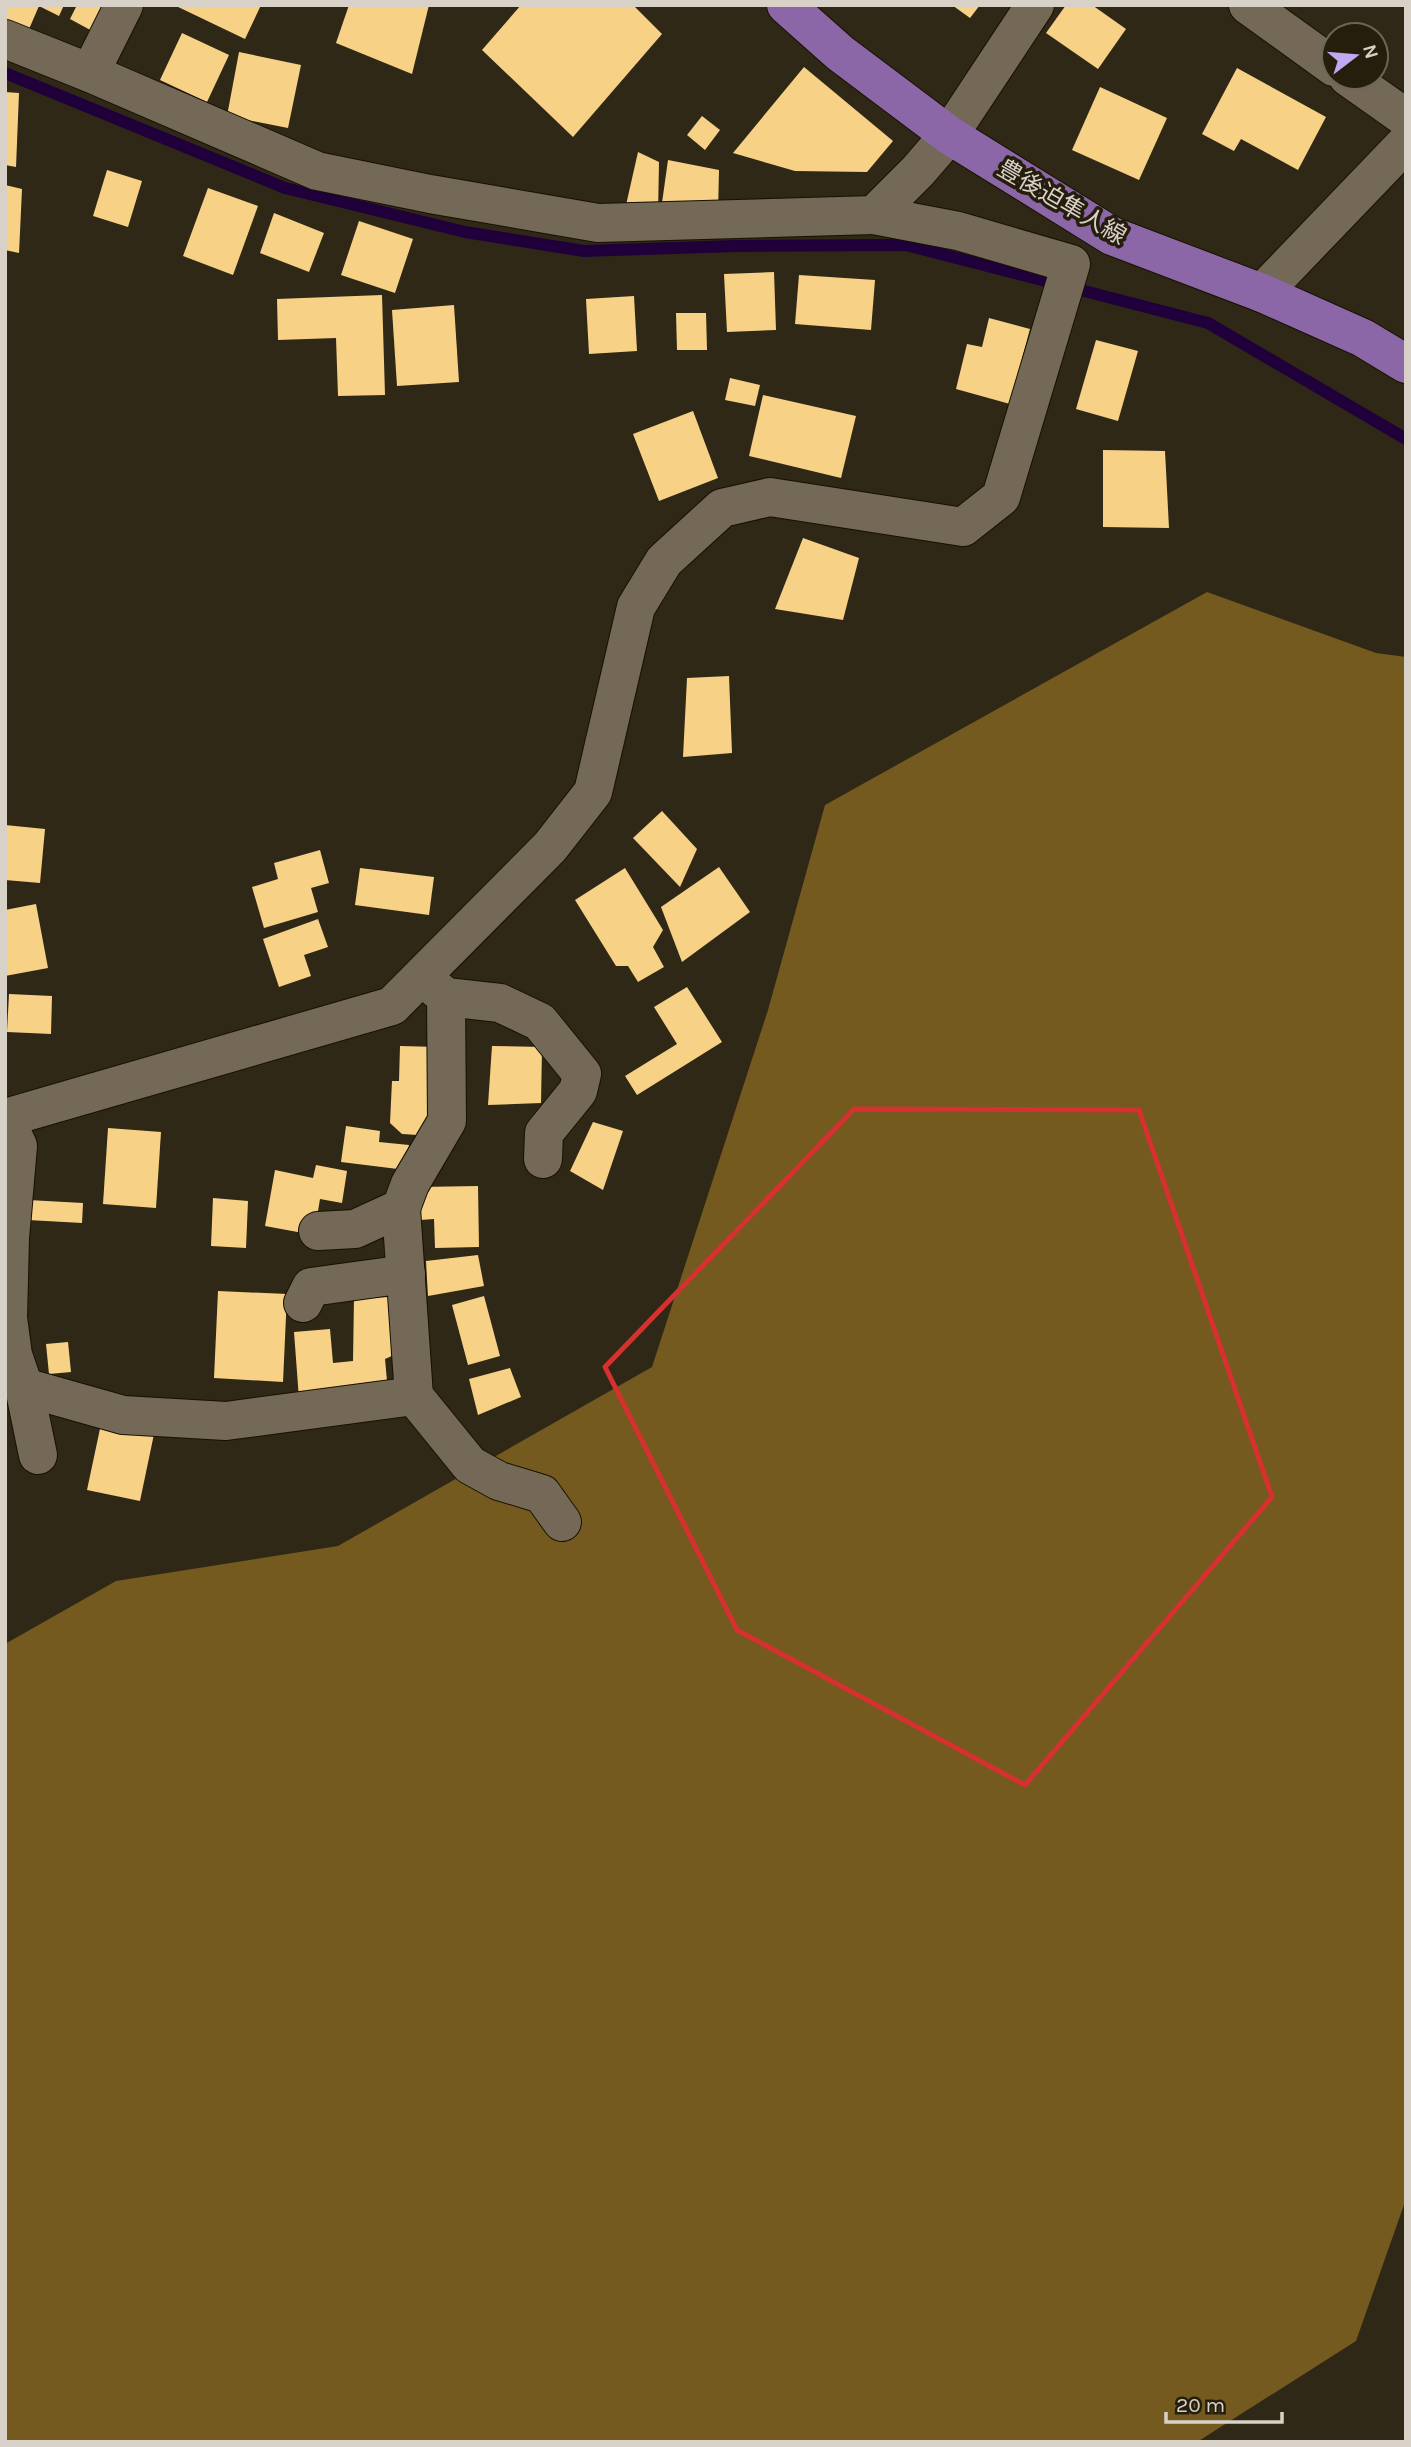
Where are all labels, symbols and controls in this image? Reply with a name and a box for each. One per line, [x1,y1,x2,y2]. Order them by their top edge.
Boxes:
north arrow [1320,21,1390,91]
text: N [1358,42,1383,61]
street label: 豊後迫隼人線 [993,154,1131,250]
scale bar [1166,2380,1282,2424]
text: 20 m [1176,2393,1225,2417]

